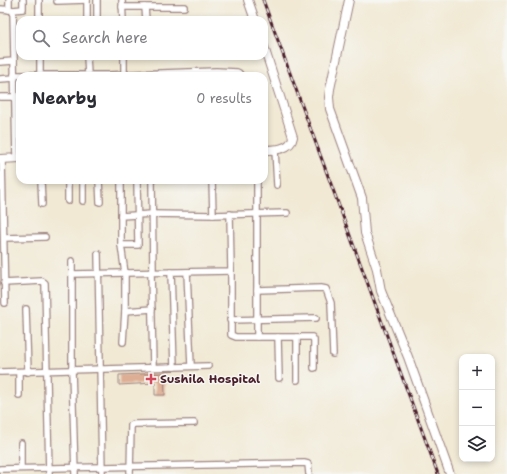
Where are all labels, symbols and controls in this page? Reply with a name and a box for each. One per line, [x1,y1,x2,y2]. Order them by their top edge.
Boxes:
search box [16,16,268,60]
icon: search [30,27,52,49]
text: Search here [62,28,148,48]
text: Nearby [32,87,97,109]
text: 0 results [196,90,252,107]
map controls [459,354,495,462]
button: + [459,354,495,390]
place label: Sushila Hospital [160,371,260,387]
marker: Sushila Hospital [145,373,157,385]
button: − [459,390,495,426]
button: layers [459,426,495,462]

